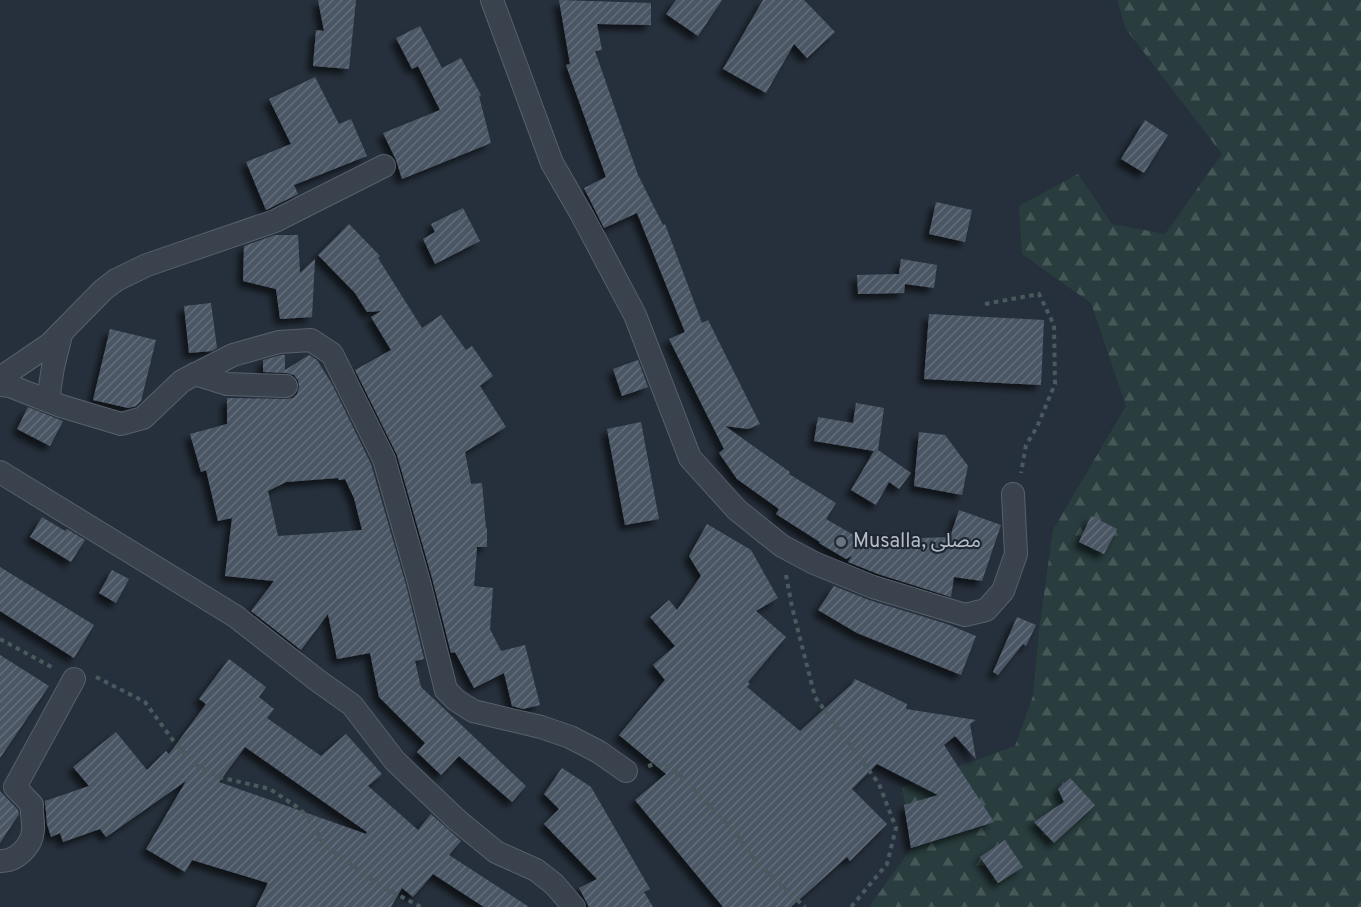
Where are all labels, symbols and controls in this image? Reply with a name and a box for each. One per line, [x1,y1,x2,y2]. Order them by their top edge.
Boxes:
place label: Musalla, مصلى [853,529,981,555]
marker: Musalla, مصلى [834,535,848,549]

